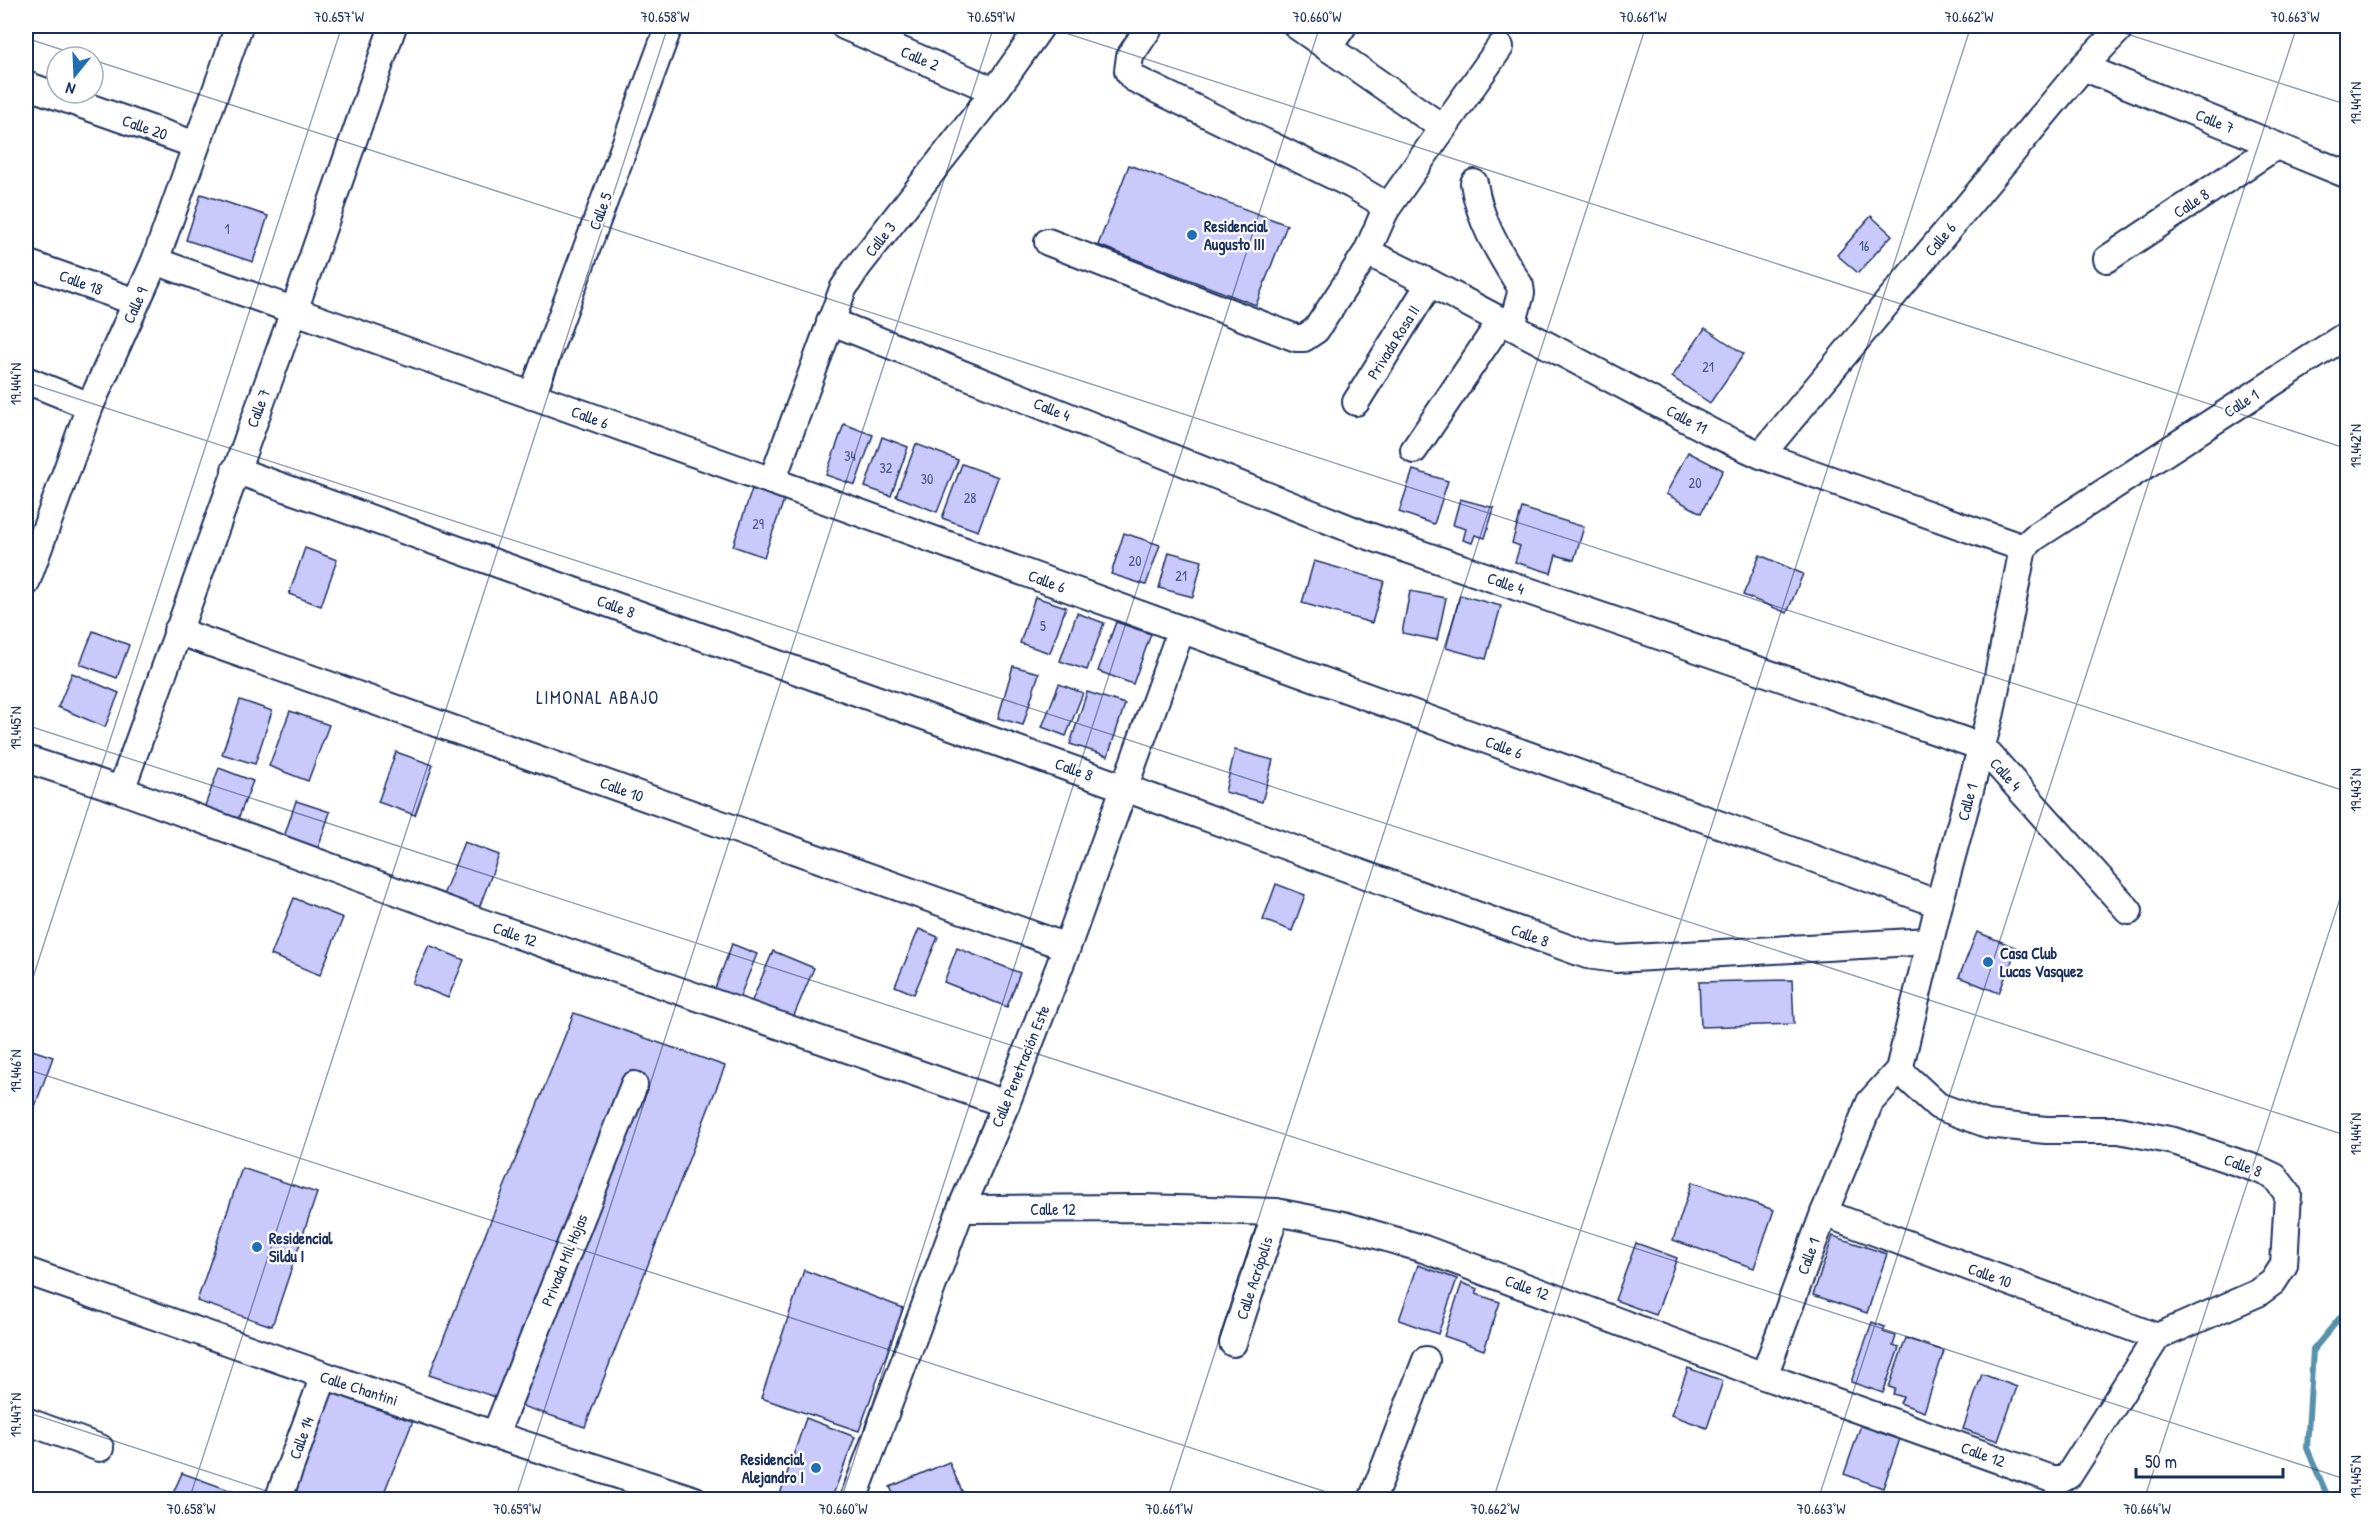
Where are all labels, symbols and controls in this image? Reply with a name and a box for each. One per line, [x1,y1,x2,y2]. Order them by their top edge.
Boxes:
text: 70.657°W [314,6,365,27]
text: 70.658°W [641,6,690,27]
text: 70.659°W [967,6,1016,27]
text: 70.660°W [1293,6,1342,27]
text: 70.661°W [1619,6,1668,27]
text: 70.662°W [1944,6,1994,27]
text: 70.663°W [2271,6,2320,27]
street label: Calle 2 [898,40,943,76]
north arrow [45,45,105,105]
text: N [62,77,78,101]
text: 19.441°N [2345,82,2366,124]
street label: Calle 7 [2192,103,2238,139]
street label: Calle 20 [119,109,171,145]
street label: Calle 8 [2169,183,2213,223]
street label: Calle 5 [583,189,617,233]
place label: Residencial Augusto III [1204,215,1268,256]
street label: Calle 3 [859,217,901,261]
street label: Calle 6 [1919,217,1961,261]
house number: 1 [224,219,230,238]
marker: Residencial Augusto III [1185,228,1199,242]
house number: 16 [1859,236,1870,255]
street label: Calle 18 [56,264,106,300]
street label: Calle 9 [117,283,153,327]
street label: Privada Rosa II [1362,301,1424,383]
house number: 21 [1702,357,1714,376]
text: 19.444°N [5,363,26,405]
street label: Calle 1 [2219,383,2263,423]
street label: Calle 7 [241,385,275,431]
street label: Calle 4 [1030,392,1074,426]
street label: Calle 11 [1663,399,1712,439]
street label: Calle 6 [568,400,612,434]
text: 19.442°N [2345,424,2366,468]
house number: 34 [844,446,856,465]
house number: 32 [880,458,893,477]
house number: 30 [921,469,933,488]
house number: 20 [1689,473,1701,492]
house number: 28 [964,488,976,507]
house number: 29 [752,514,764,533]
house number: 20 [1129,551,1141,570]
street label: Calle 6 [1025,564,1069,598]
house number: 21 [1175,566,1187,585]
street label: Calle 4 [1484,566,1528,600]
street label: Calle 8 [594,589,638,623]
house number: 5 [1040,616,1046,635]
district label: LIMONAL ABAJO [536,685,660,710]
text: 19.445°N [5,706,26,750]
street label: Calle 6 [1482,730,1526,764]
street label: Calle 8 [1052,752,1096,786]
street label: Calle 4 [1985,753,2027,795]
text: 19.443°N [2345,768,2366,812]
street label: Calle 10 [597,771,647,807]
street label: Calle 1 [1951,781,1983,823]
street label: Calle 12 [490,916,540,952]
street label: Calle 8 [1508,918,1552,952]
place label: Casa Club Lucas Vasquez [2000,942,2083,983]
marker: Casa Club Lucas Vasquez [1981,955,1995,969]
street label: Calle Penetración Este [985,1001,1055,1130]
text: 19.446°N [5,1050,26,1092]
text: 19.444°N [2345,1113,2366,1155]
street label: Calle 8 [2221,1148,2265,1182]
street label: Calle 12 [1030,1198,1076,1220]
street label: Privada Mil Hojas [536,1211,592,1309]
place label: Residencial Sildu I [269,1227,333,1267]
street label: Calle Acrópolis [1230,1234,1278,1322]
street label: Calle 1 [1791,1234,1825,1278]
marker: Residencial Sildu I [250,1240,264,1254]
street label: Calle 10 [1965,1257,2015,1293]
street label: Calle 12 [1502,1269,1553,1305]
street label: Calle Chantini [317,1365,401,1411]
text: 19.447°N [5,1393,26,1437]
street label: Calle 14 [283,1414,319,1462]
street label: Calle 12 [1958,1436,2009,1472]
scale bar [2136,1441,2283,1479]
place label: Residencial Alejandro I [740,1448,805,1488]
text: 50 m [2145,1449,2177,1474]
text: 19.445°N [2345,1455,2366,1499]
marker: Residencial Alejandro I [809,1461,823,1475]
text: 70.658°W [167,1498,216,1519]
text: 70.659°W [493,1498,542,1519]
text: 70.660°W [819,1498,868,1519]
text: 70.661°W [1145,1498,1194,1519]
text: 70.662°W [1470,1498,1520,1519]
text: 70.663°W [1797,1498,1846,1519]
text: 70.664°W [2123,1498,2172,1519]

